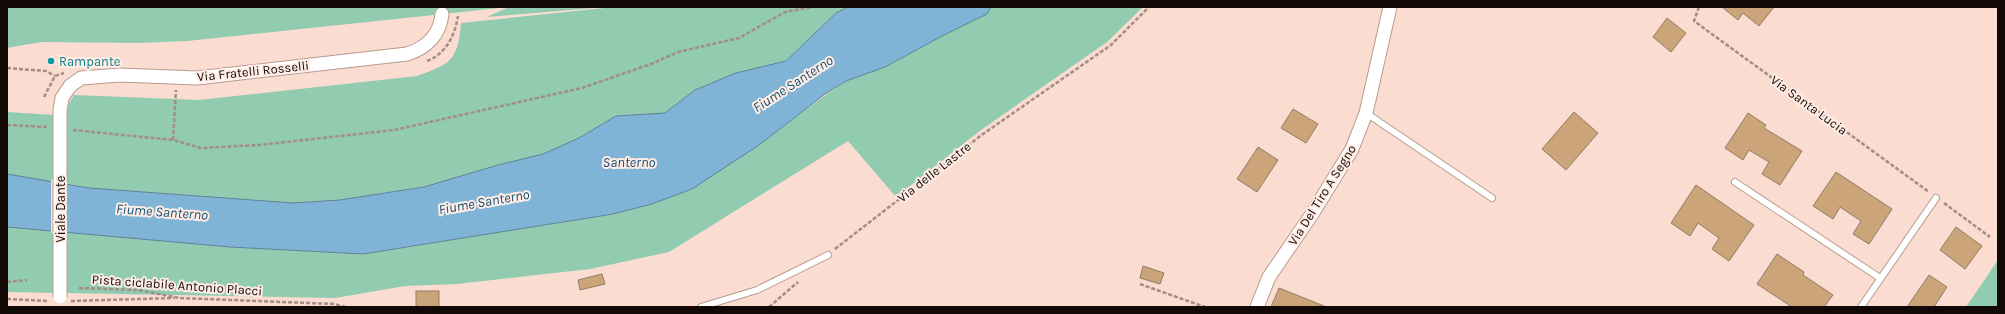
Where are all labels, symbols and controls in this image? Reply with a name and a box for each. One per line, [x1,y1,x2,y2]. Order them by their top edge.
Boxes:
water label: Fiume Santerno [750,52,836,116]
place label: Rampante [59,54,121,69]
marker: Rampante [46,56,56,66]
street label: Via Fratelli Rosselli [196,58,310,84]
street label: Via Santa Lucia [1768,72,1850,138]
street label: Via delle Lastre [894,138,974,205]
street label: Via Del Tiro A Segno [1285,142,1359,248]
water label: Santerno [603,154,656,171]
street label: Viale Dante [53,175,68,242]
water label: Fiume Santerno [437,186,531,218]
water label: Fiume Santerno [116,200,209,224]
street label: Pista ciclabile Antonio Placci [91,272,263,298]

